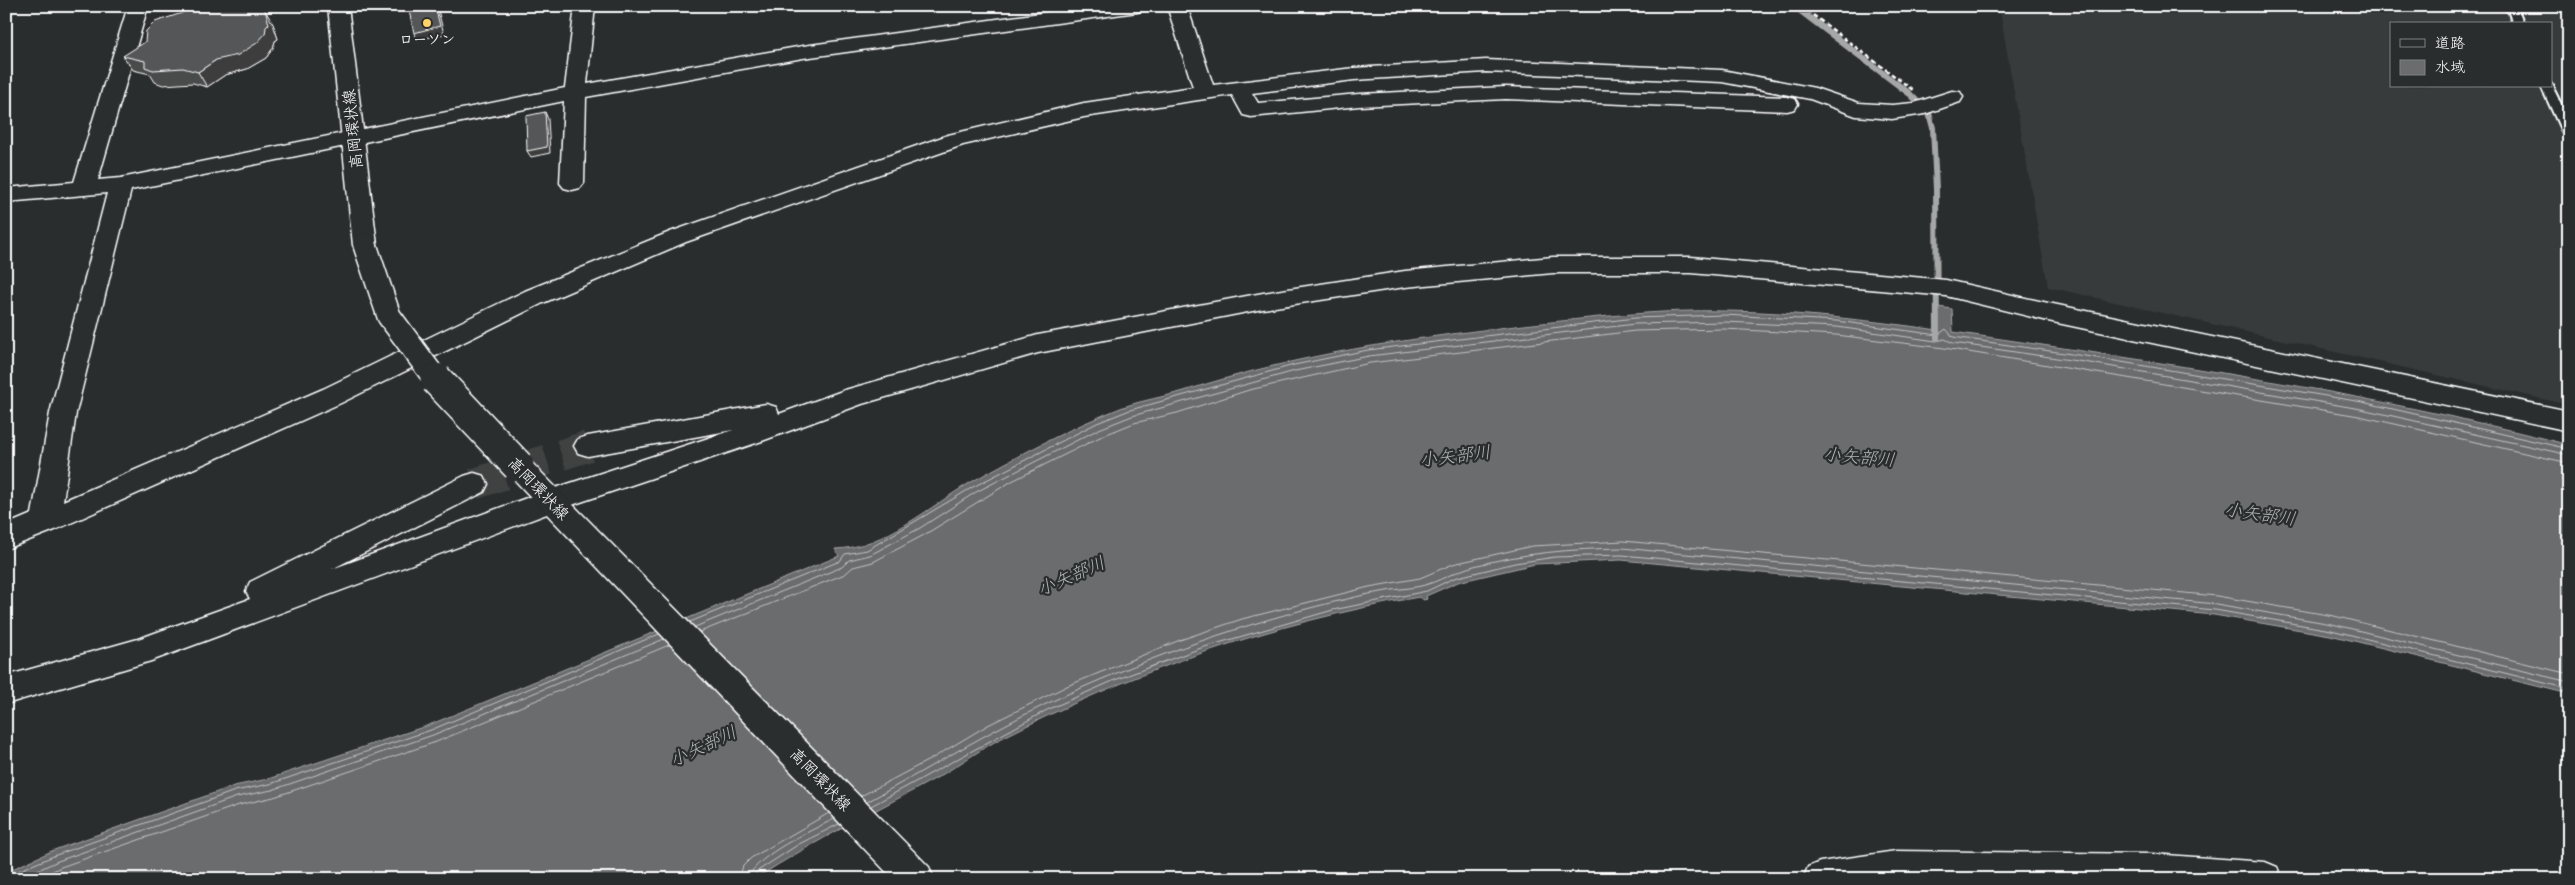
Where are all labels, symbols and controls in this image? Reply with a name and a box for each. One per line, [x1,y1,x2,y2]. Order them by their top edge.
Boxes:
marker: ローソン [421,17,433,29]
legend [2390,22,2552,88]
place label: ローソン [399,29,455,51]
text: 道路 [2435,32,2465,56]
text: 水域 [2435,56,2465,80]
street label: 高岡環状線 [337,88,370,170]
water label: 小矢部川 [1418,439,1493,476]
water label: 小矢部川 [1822,441,1896,476]
street label: 高岡環状線 [501,452,575,527]
water label: 小矢部川 [2222,496,2297,535]
water label: 小矢部川 [1033,549,1110,605]
water label: 小矢部川 [665,719,742,776]
street label: 高岡環状線 [783,743,857,818]

